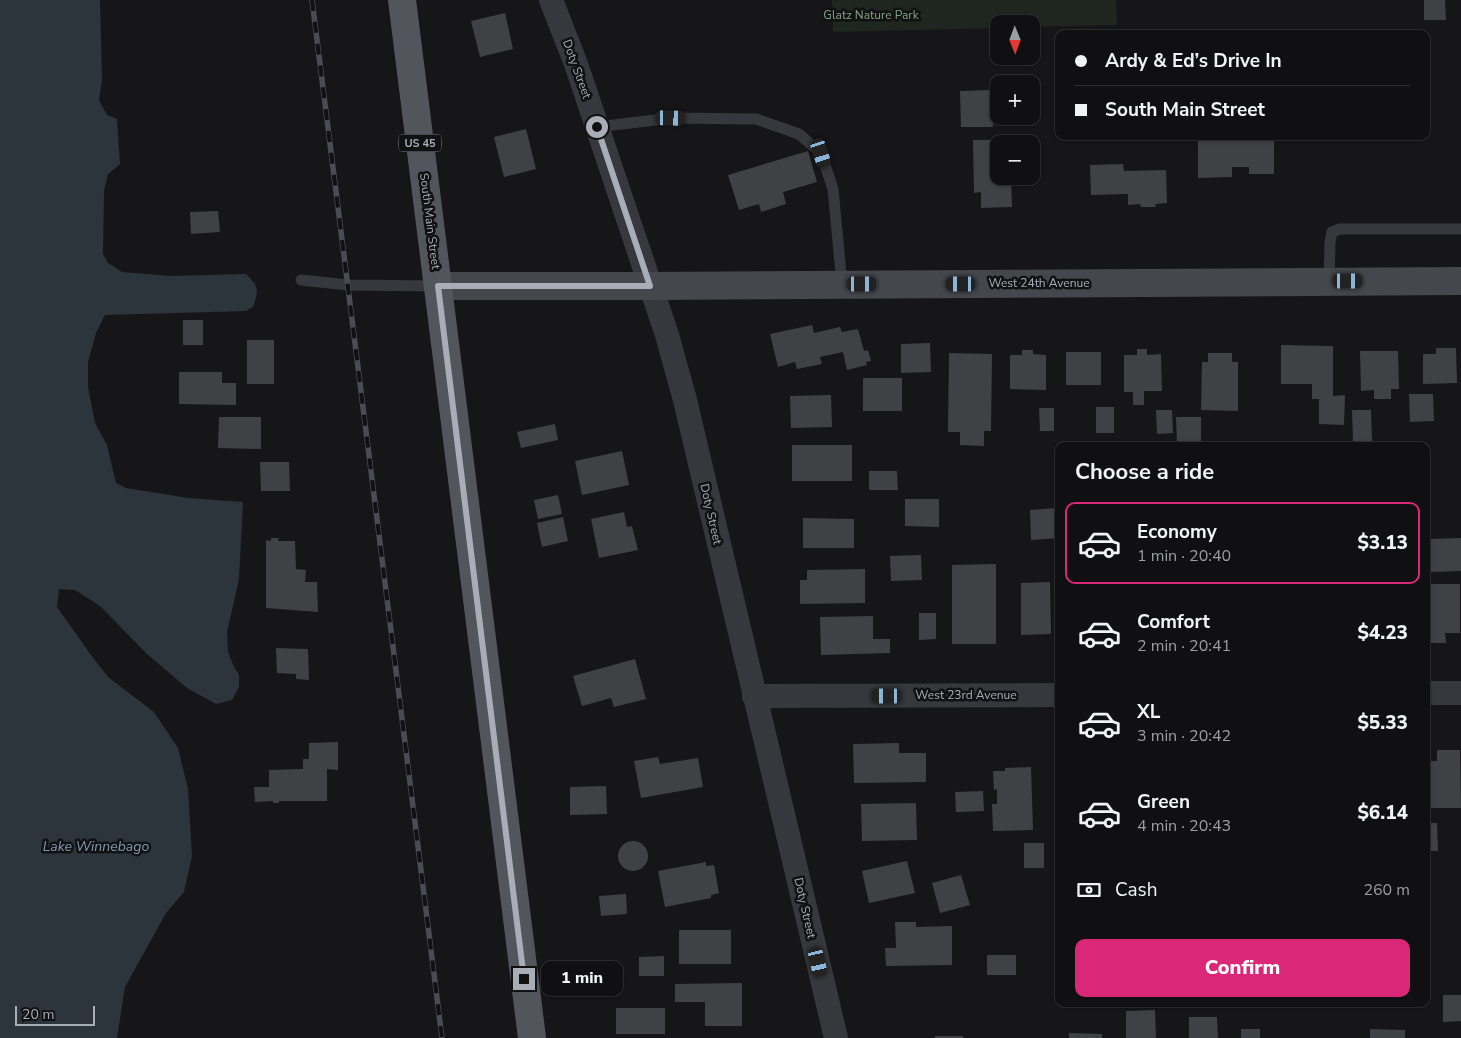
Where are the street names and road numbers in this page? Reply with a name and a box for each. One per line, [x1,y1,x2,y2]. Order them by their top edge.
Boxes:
street label: Doty Street [559,37,595,102]
road number: US 45 [399,134,441,152]
street label: South Main Street [416,172,444,271]
street label: West 24th Avenue [988,275,1090,291]
street label: Doty Street [696,482,726,547]
street label: West 23rd Avenue [915,687,1017,703]
street label: Doty Street [790,876,820,941]

